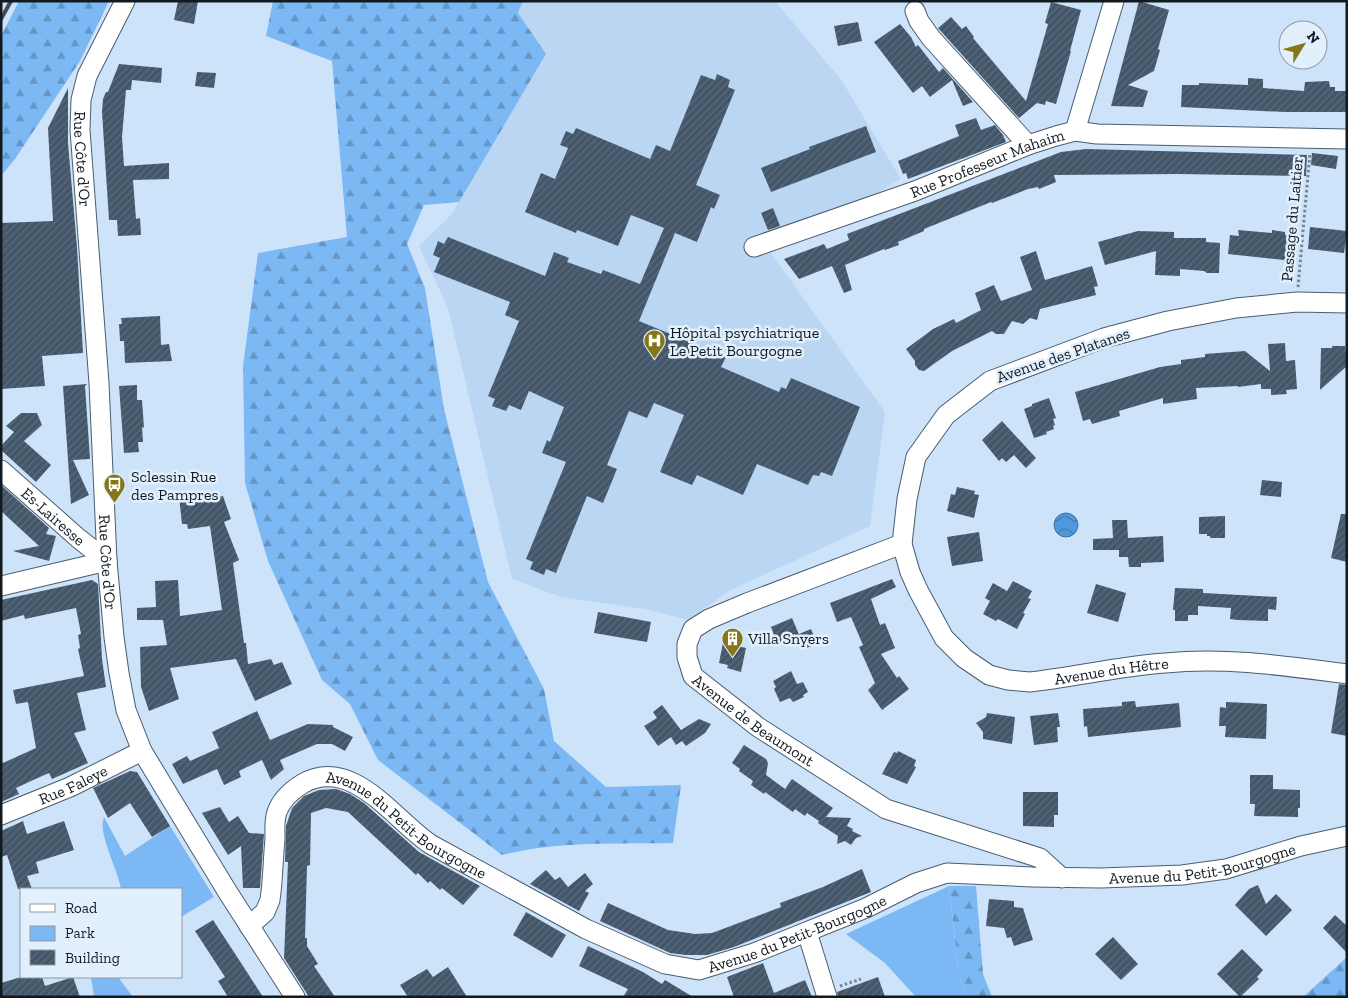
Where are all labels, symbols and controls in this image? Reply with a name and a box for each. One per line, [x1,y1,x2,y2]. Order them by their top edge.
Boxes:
north arrow [1278,20,1328,70]
text: N [1303,28,1323,47]
street label: Rue Côte d'Or [71,111,95,208]
street label: Rue Professeur Mahaim [907,125,1066,201]
street label: Passage du Laitier [1277,155,1307,282]
place label: Hôpital psychiatrique Le Petit Bourgogne [670,323,819,360]
street label: Avenue des Platanes [994,323,1132,387]
hospital icon: Hôpital psychiatrique Le Petit Bourgogne [642,329,666,360]
place label: Sclessin Rue des Pampres [131,467,219,504]
bus stop icon: Sclessin Rue des Pampres [103,473,127,504]
street label: Es-Lairesse [18,483,89,549]
street label: Rue Côte d'Or [95,514,121,611]
building icon: Villa Snyers [720,626,744,657]
place label: Villa Snyers [747,629,829,648]
street label: Avenue du Hêtre [1053,653,1169,688]
street label: Avenue de Beaumont [689,670,818,770]
street label: Rue Faleye [36,760,110,808]
street label: Avenue du Petit-Bourgogne [325,767,490,883]
street label: Avenue du Petit-Bourgogne [1109,839,1298,887]
legend [20,888,182,978]
street label: Avenue du Petit-Bourgogne [705,890,889,976]
text: Road [65,899,98,917]
text: Park [65,924,95,942]
text: Building [65,949,120,967]

